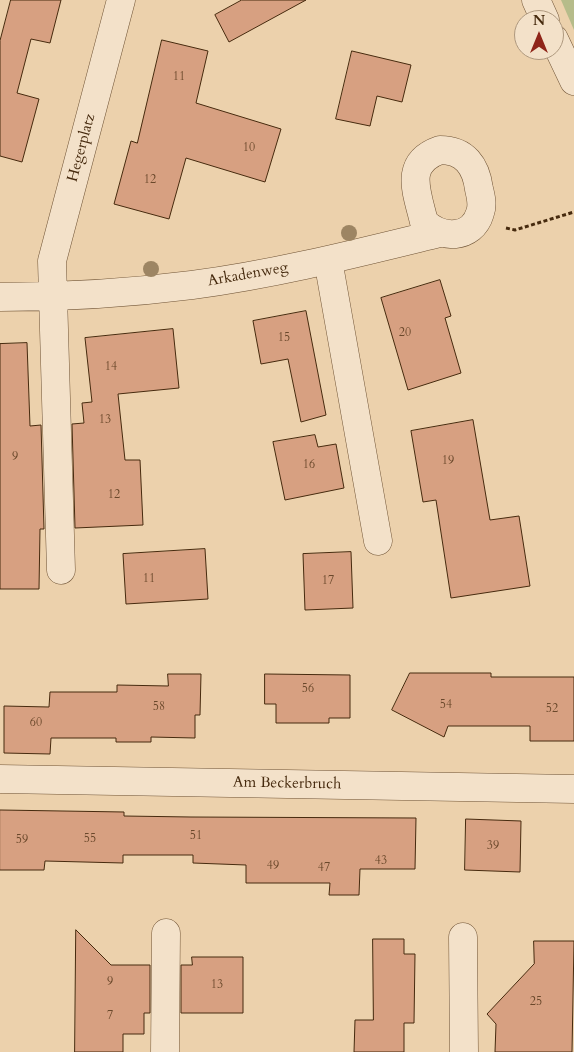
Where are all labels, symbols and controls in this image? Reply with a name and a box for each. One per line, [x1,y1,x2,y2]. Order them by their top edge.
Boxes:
north arrow [514,10,564,60]
text: N [533,11,545,30]
house number: 11 [173,70,185,84]
street label: Hegerplatz [64,112,100,184]
house number: 10 [243,141,255,155]
house number: 12 [144,173,156,187]
street label: Arkadenweg [206,259,290,291]
house number: 20 [399,326,411,340]
house number: 15 [278,331,290,345]
house number: 14 [105,360,117,374]
house number: 13 [99,413,111,427]
house number: 9 [12,450,18,464]
house number: 19 [442,454,454,468]
house number: 16 [303,458,315,472]
house number: 12 [108,488,120,502]
house number: 11 [143,572,155,586]
house number: 17 [322,574,334,588]
house number: 56 [302,682,314,696]
house number: 54 [440,698,452,712]
house number: 58 [153,700,165,714]
house number: 52 [546,702,558,716]
house number: 60 [30,716,42,730]
street label: Am Beckerbruch [233,774,341,794]
house number: 51 [190,829,202,843]
house number: 55 [84,832,96,846]
house number: 59 [16,833,28,847]
house number: 39 [487,839,499,853]
house number: 43 [375,854,387,868]
house number: 49 [267,859,279,873]
house number: 47 [318,861,330,875]
house number: 9 [107,975,113,989]
house number: 13 [211,978,223,992]
house number: 25 [530,995,542,1009]
house number: 7 [107,1009,113,1023]

